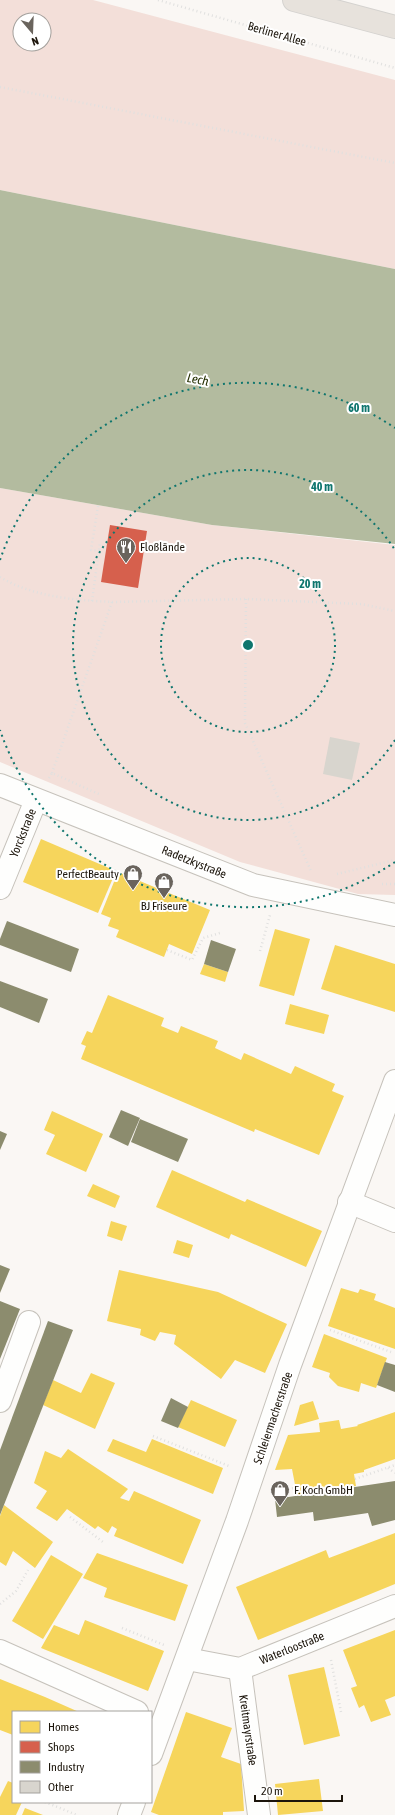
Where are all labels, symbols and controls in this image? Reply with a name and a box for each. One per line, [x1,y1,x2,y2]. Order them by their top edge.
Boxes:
north arrow [12,12,52,52]
street label: Berliner Allee [246,19,308,49]
text: N [30,35,40,48]
water label: Lech [186,370,211,389]
text: 60 m [348,401,370,415]
text: 40 m [310,480,333,494]
restaurant icon: Floßlände [115,536,137,564]
place label: Floßlände [140,540,185,554]
text: 20 m [299,577,321,591]
centre of rings [241,638,255,652]
street label: Yorckstraße [7,807,39,859]
street label: Radetzkystraße [160,843,228,881]
shop icon: PerfectBeauty [122,863,144,891]
place label: PerfectBeauty [57,867,119,881]
shop icon: BJ Friseure [153,871,175,899]
place label: BJ Friseure [141,899,187,913]
street label: Schleiermacherstraße [251,1370,295,1466]
shop icon: F. Koch GmbH [269,1479,291,1507]
place label: F. Koch GmbH [294,1483,353,1497]
street label: Waterloostraße [258,1629,326,1667]
street label: Kreitmayrstraße [236,1694,260,1766]
legend [12,1711,152,1803]
text: Homes [48,1720,79,1734]
text: Shops [48,1740,74,1754]
text: Industry [48,1760,85,1774]
scale bar [255,1777,342,1803]
text: Other [48,1780,74,1794]
text: 20 m [261,1784,283,1798]

